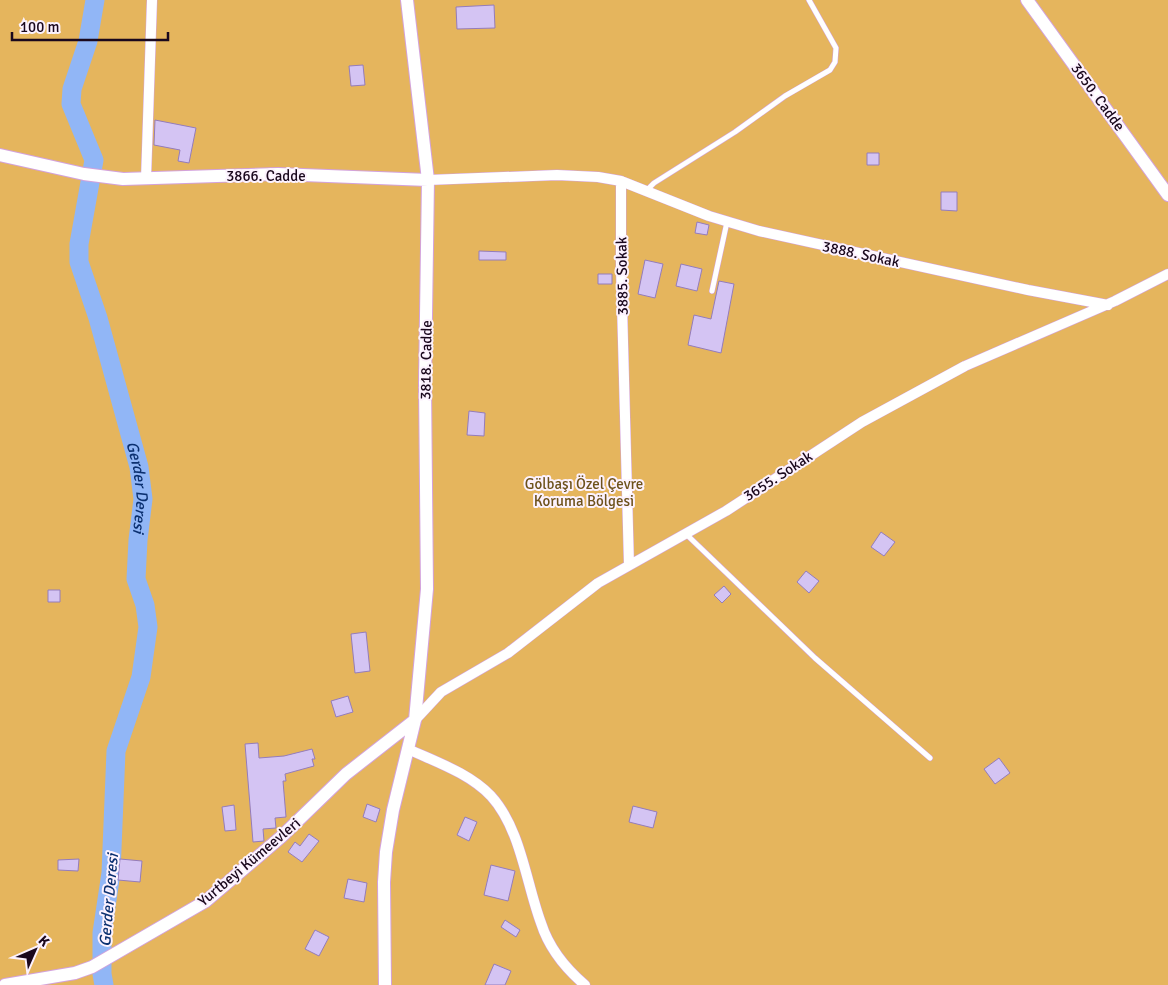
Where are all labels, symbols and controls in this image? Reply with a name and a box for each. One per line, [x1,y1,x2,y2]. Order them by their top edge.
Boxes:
scale bar [12,10,169,42]
text: 100 m [20,18,60,36]
street label: 3650. Cadde [1067,60,1129,134]
street label: 3866. Cadde [226,167,306,185]
street label: 3885. Sokak [612,236,632,315]
street label: 3888. Sokak [821,237,902,271]
street label: 3818. Cadde [416,320,436,400]
water label: Gerder Deresi [121,439,152,536]
street label: 3655. Sokak [740,447,816,505]
park label: Gölbaşı Özel Çevre Koruma Bölgesi [525,475,643,510]
street label: Yurtbeyi Kümeevleri [194,814,304,910]
water label: Gerder Deresi [95,851,123,947]
north arrow [10,925,60,975]
text: K [35,932,53,950]

